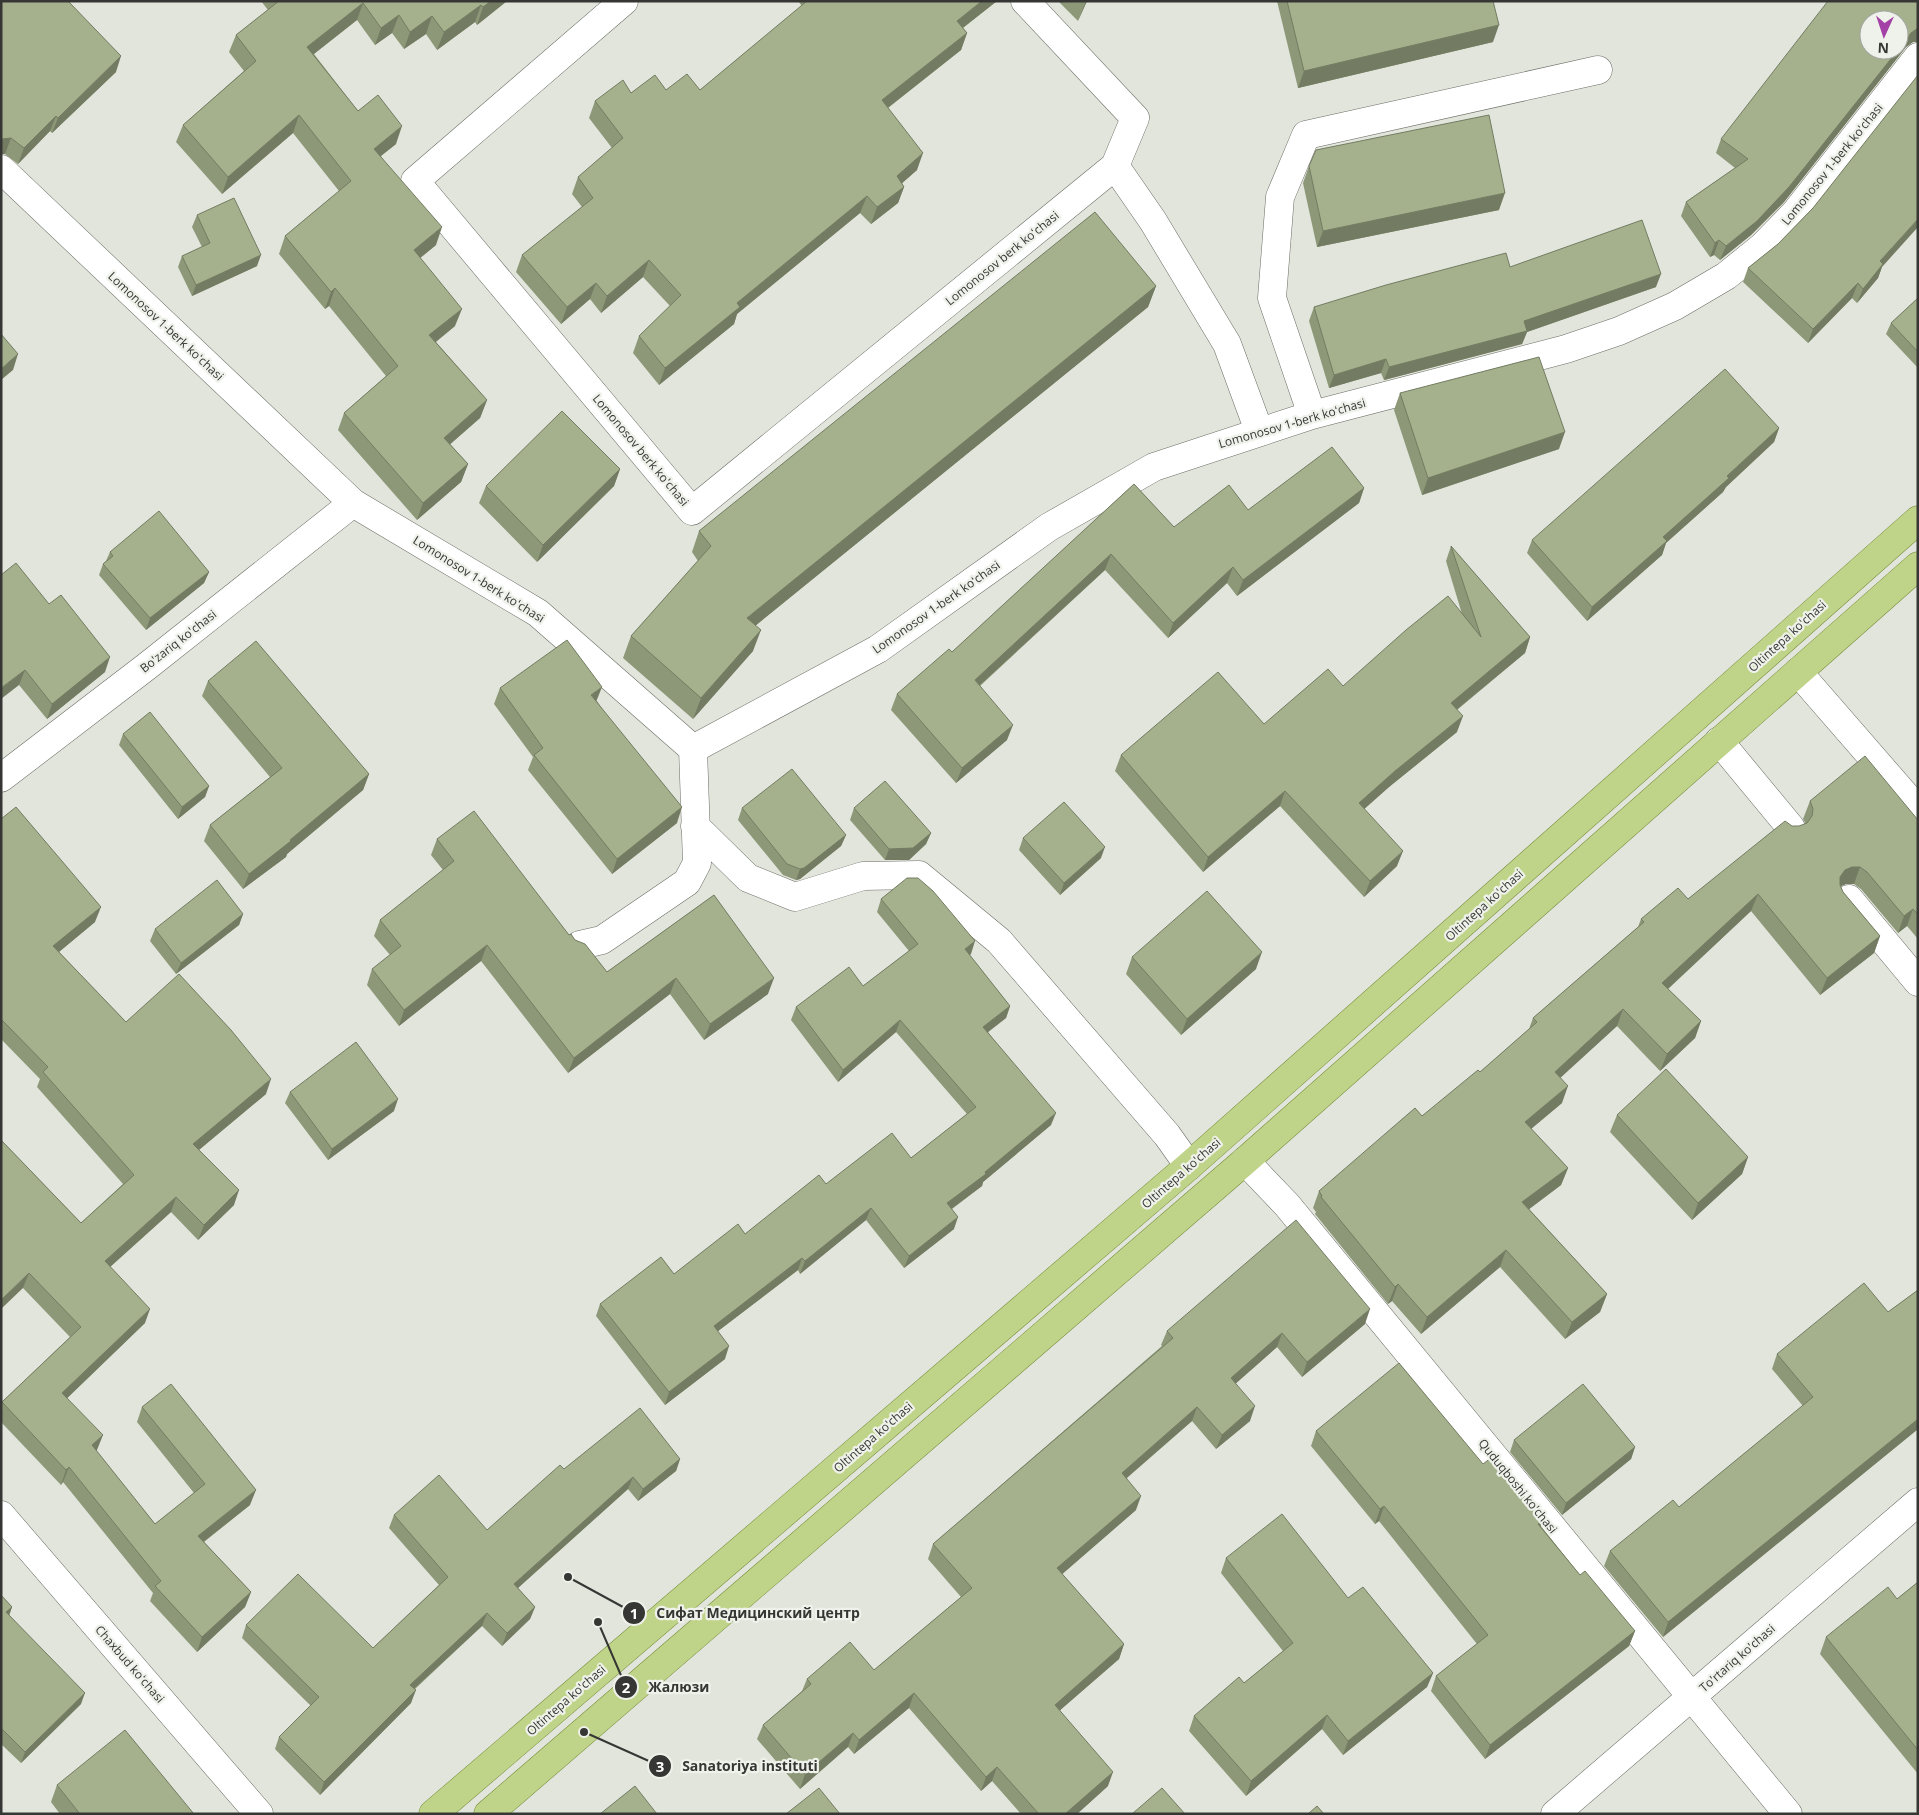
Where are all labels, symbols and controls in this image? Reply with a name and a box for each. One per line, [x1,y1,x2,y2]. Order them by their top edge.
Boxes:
north arrow [1859,10,1909,60]
text: N [1877,39,1889,58]
street label: Lomonosov 1-berk koʻchasi [1777,99,1887,229]
street label: Lomonosov berk koʻchasi [942,207,1062,309]
street label: Lomonosov 1-berk koʻchasi [105,268,227,384]
street label: Lomonosov berk koʻchasi [589,390,693,510]
street label: Lomonosov 1-berk koʻchasi [1216,394,1368,452]
street label: Lomonosov 1-berk koʻchasi [410,531,548,627]
street label: Lomonosov 1-berk koʻchasi [869,556,1003,658]
street label: Oltintepa ko'chasi [1744,596,1830,676]
street label: Bo'zariq ko'chasi [136,606,220,676]
street label: Oltintepa ko'chasi [1441,865,1527,945]
street label: Oltintepa ko'chasi [1138,1134,1224,1212]
street label: Oltintepa ko'chasi [830,1398,916,1476]
street label: Quduqboshi ko'chasi [1475,1435,1561,1537]
callout: Сифат Медицинский центр [621,1599,870,1628]
text: 1 [630,1603,638,1623]
text: Сифат Медицинский центр [656,1603,860,1622]
street label: To'rtariq ko'chasi [1695,1620,1779,1696]
street label: Chaxbud koʻchasi [92,1622,168,1706]
street label: Oltintepa ko'chasi [523,1661,609,1739]
callout: Жалюзи [613,1673,719,1702]
text: 2 [622,1677,631,1697]
text: Жалюзи [649,1677,709,1696]
callout: Sanatoriya instituti [647,1752,828,1781]
text: 3 [656,1756,664,1776]
text: Sanatoriya instituti [682,1756,818,1775]

